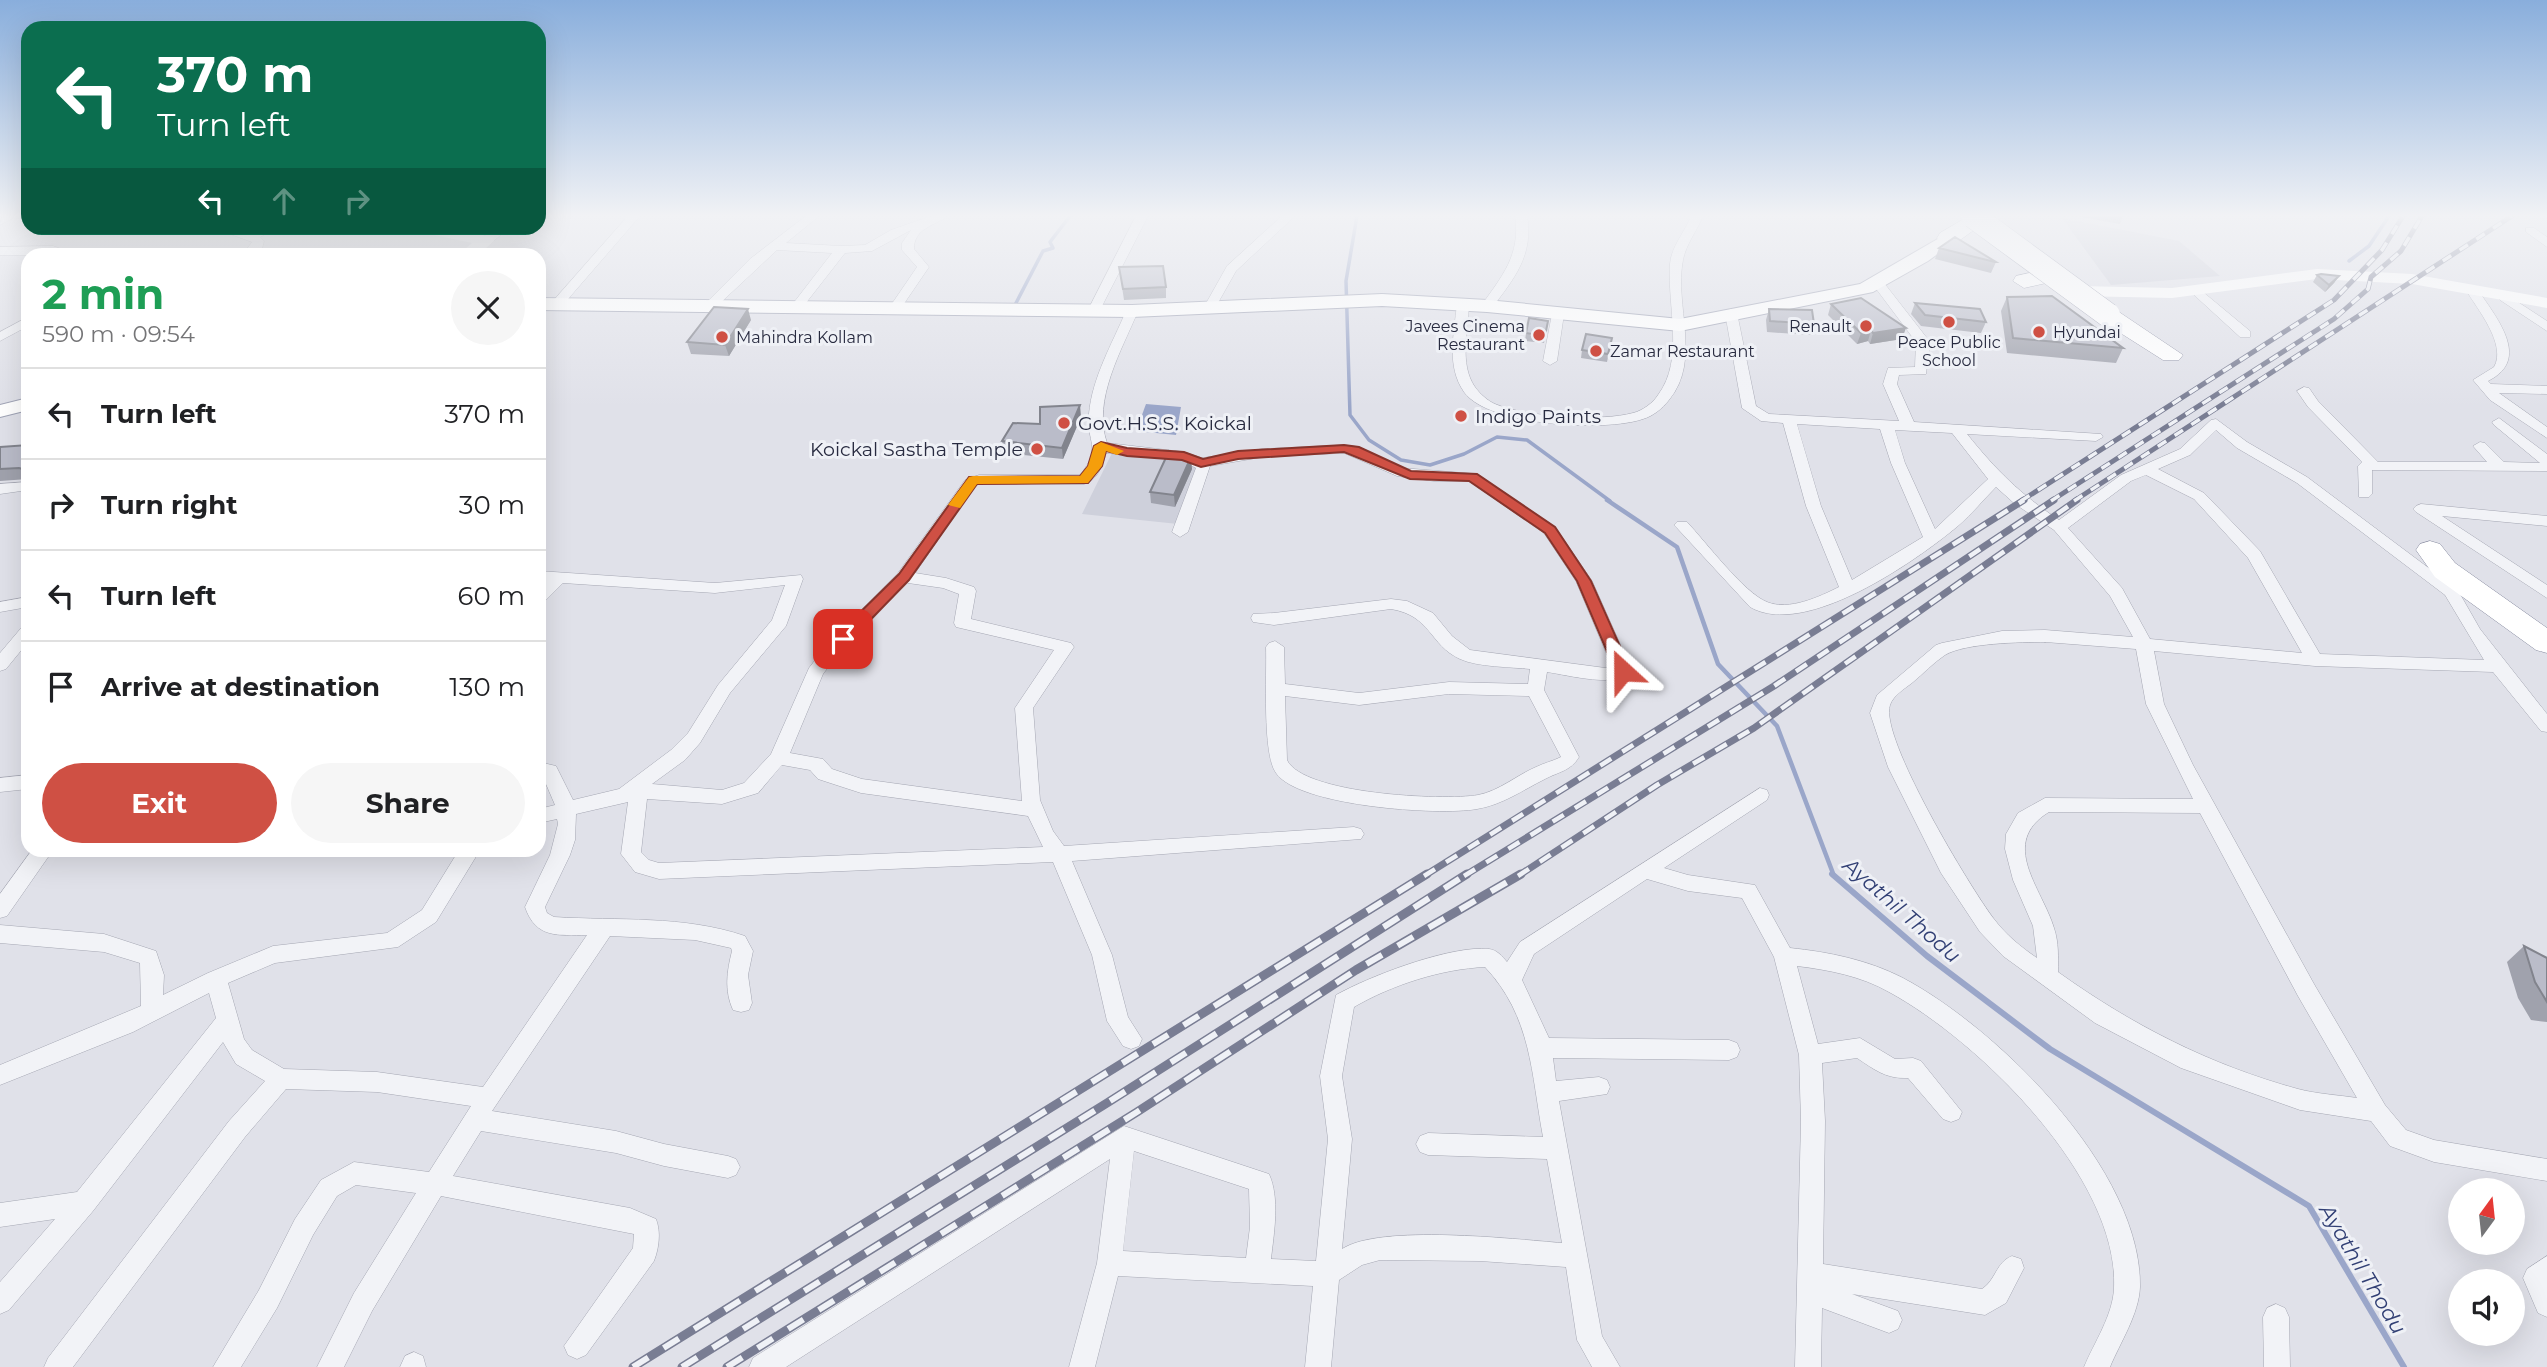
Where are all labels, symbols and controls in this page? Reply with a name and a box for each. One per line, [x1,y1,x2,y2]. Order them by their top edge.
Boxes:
text: 370 m [157,45,314,104]
icon: left [42,49,133,140]
text: Turn left [157,105,291,144]
icon: left [192,182,230,220]
icon: ahead [265,182,303,220]
icon: right [338,182,376,220]
text: 2 min [42,268,164,320]
button: close [451,271,525,345]
marker: Peace Public School [1941,314,1957,330]
place label: Javees Cinema Restaurant [1404,317,1525,354]
place label: Renault [1789,317,1852,336]
marker: Renault [1858,318,1874,334]
text: 590 m · 09:54 [42,320,195,348]
place label: Hyundai [2053,323,2121,342]
marker: Hyundai [2031,324,2047,340]
marker: Javees Cinema Restaurant [1531,327,1547,343]
place label: Mahindra Kollam [736,328,873,347]
marker: Mahindra Kollam [714,329,730,345]
place label: Peace Public School [1897,333,2001,370]
place label: Zamar Restaurant [1610,342,1755,361]
marker: Zamar Restaurant [1588,343,1604,359]
icon: left [42,395,80,433]
text: Turn left [101,398,217,430]
text: 370 m [444,398,525,430]
place label: Indigo Paints [1475,405,1601,428]
marker: Indigo Paints [1453,408,1469,424]
place label: Govt.H.S.S. Koickal [1078,412,1252,435]
marker: Govt.H.S.S. Koickal [1056,415,1072,431]
place label: Koickal Sastha Temple [810,438,1023,461]
marker: Koickal Sastha Temple [1029,441,1045,457]
icon: right [42,486,80,524]
text: Turn right [101,489,237,521]
text: 30 m [459,489,525,521]
icon: left [42,577,80,615]
text: Turn left [101,580,217,612]
text: 60 m [458,580,525,612]
pin [813,609,873,669]
icon: arrive [824,620,862,658]
position arrow [1586,634,1660,708]
icon: arrive [42,668,80,706]
text: Arrive at destination [101,671,380,703]
text: 130 m [449,671,525,703]
button: Exit [42,763,277,843]
button: Share [291,763,525,843]
water label: Ayathil Thodu [1837,851,1966,968]
north arrow [2448,1178,2525,1255]
map controls [2448,1178,2525,1346]
water label: Ayathil Thodu [2313,1198,2412,1339]
button: sound [2448,1269,2525,1346]

